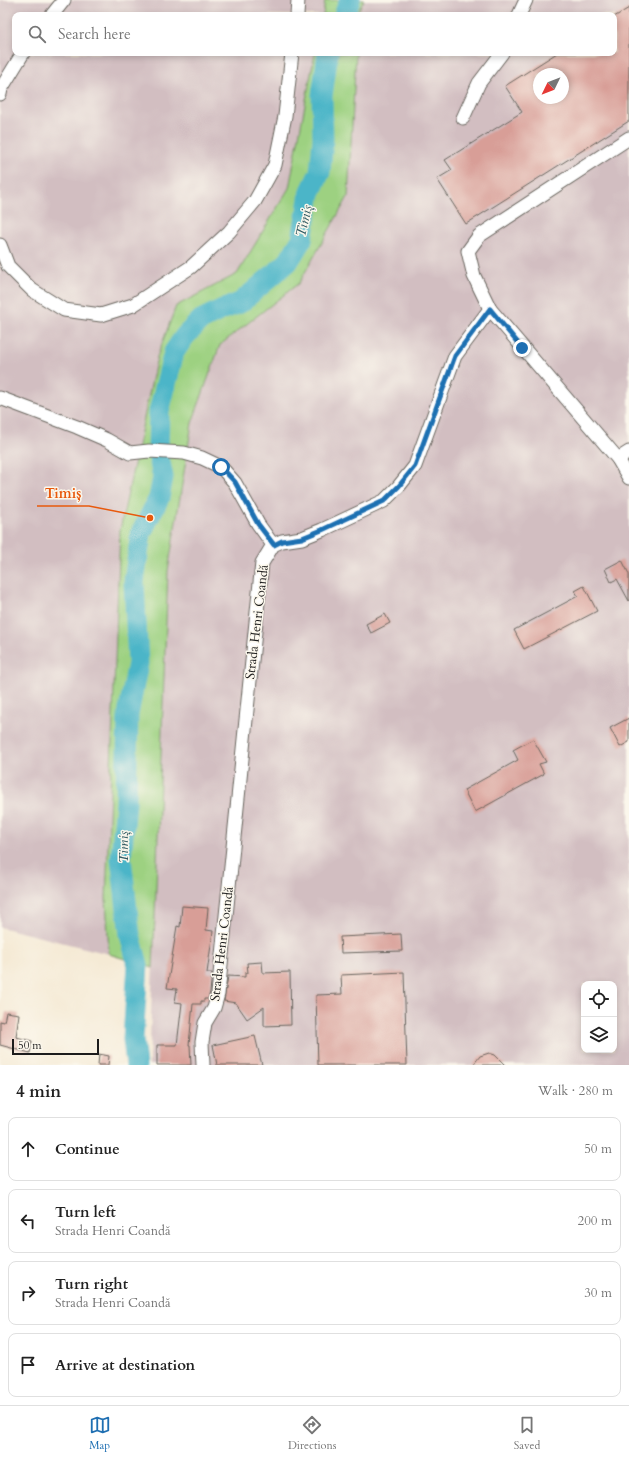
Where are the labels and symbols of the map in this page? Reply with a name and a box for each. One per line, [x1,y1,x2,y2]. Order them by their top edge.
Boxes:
north arrow [533,68,569,104]
water label: Timiș [291,203,317,239]
route end [513,339,531,357]
route start [212,458,230,476]
callout: Timiș [37,480,89,506]
text: Timiș [45,484,81,503]
street label: Strada Henri Coandă [241,563,273,680]
water label: Timiș [114,831,133,863]
street label: Strada Henri Coandă [206,885,238,1002]
scale bar [12,1037,99,1056]

